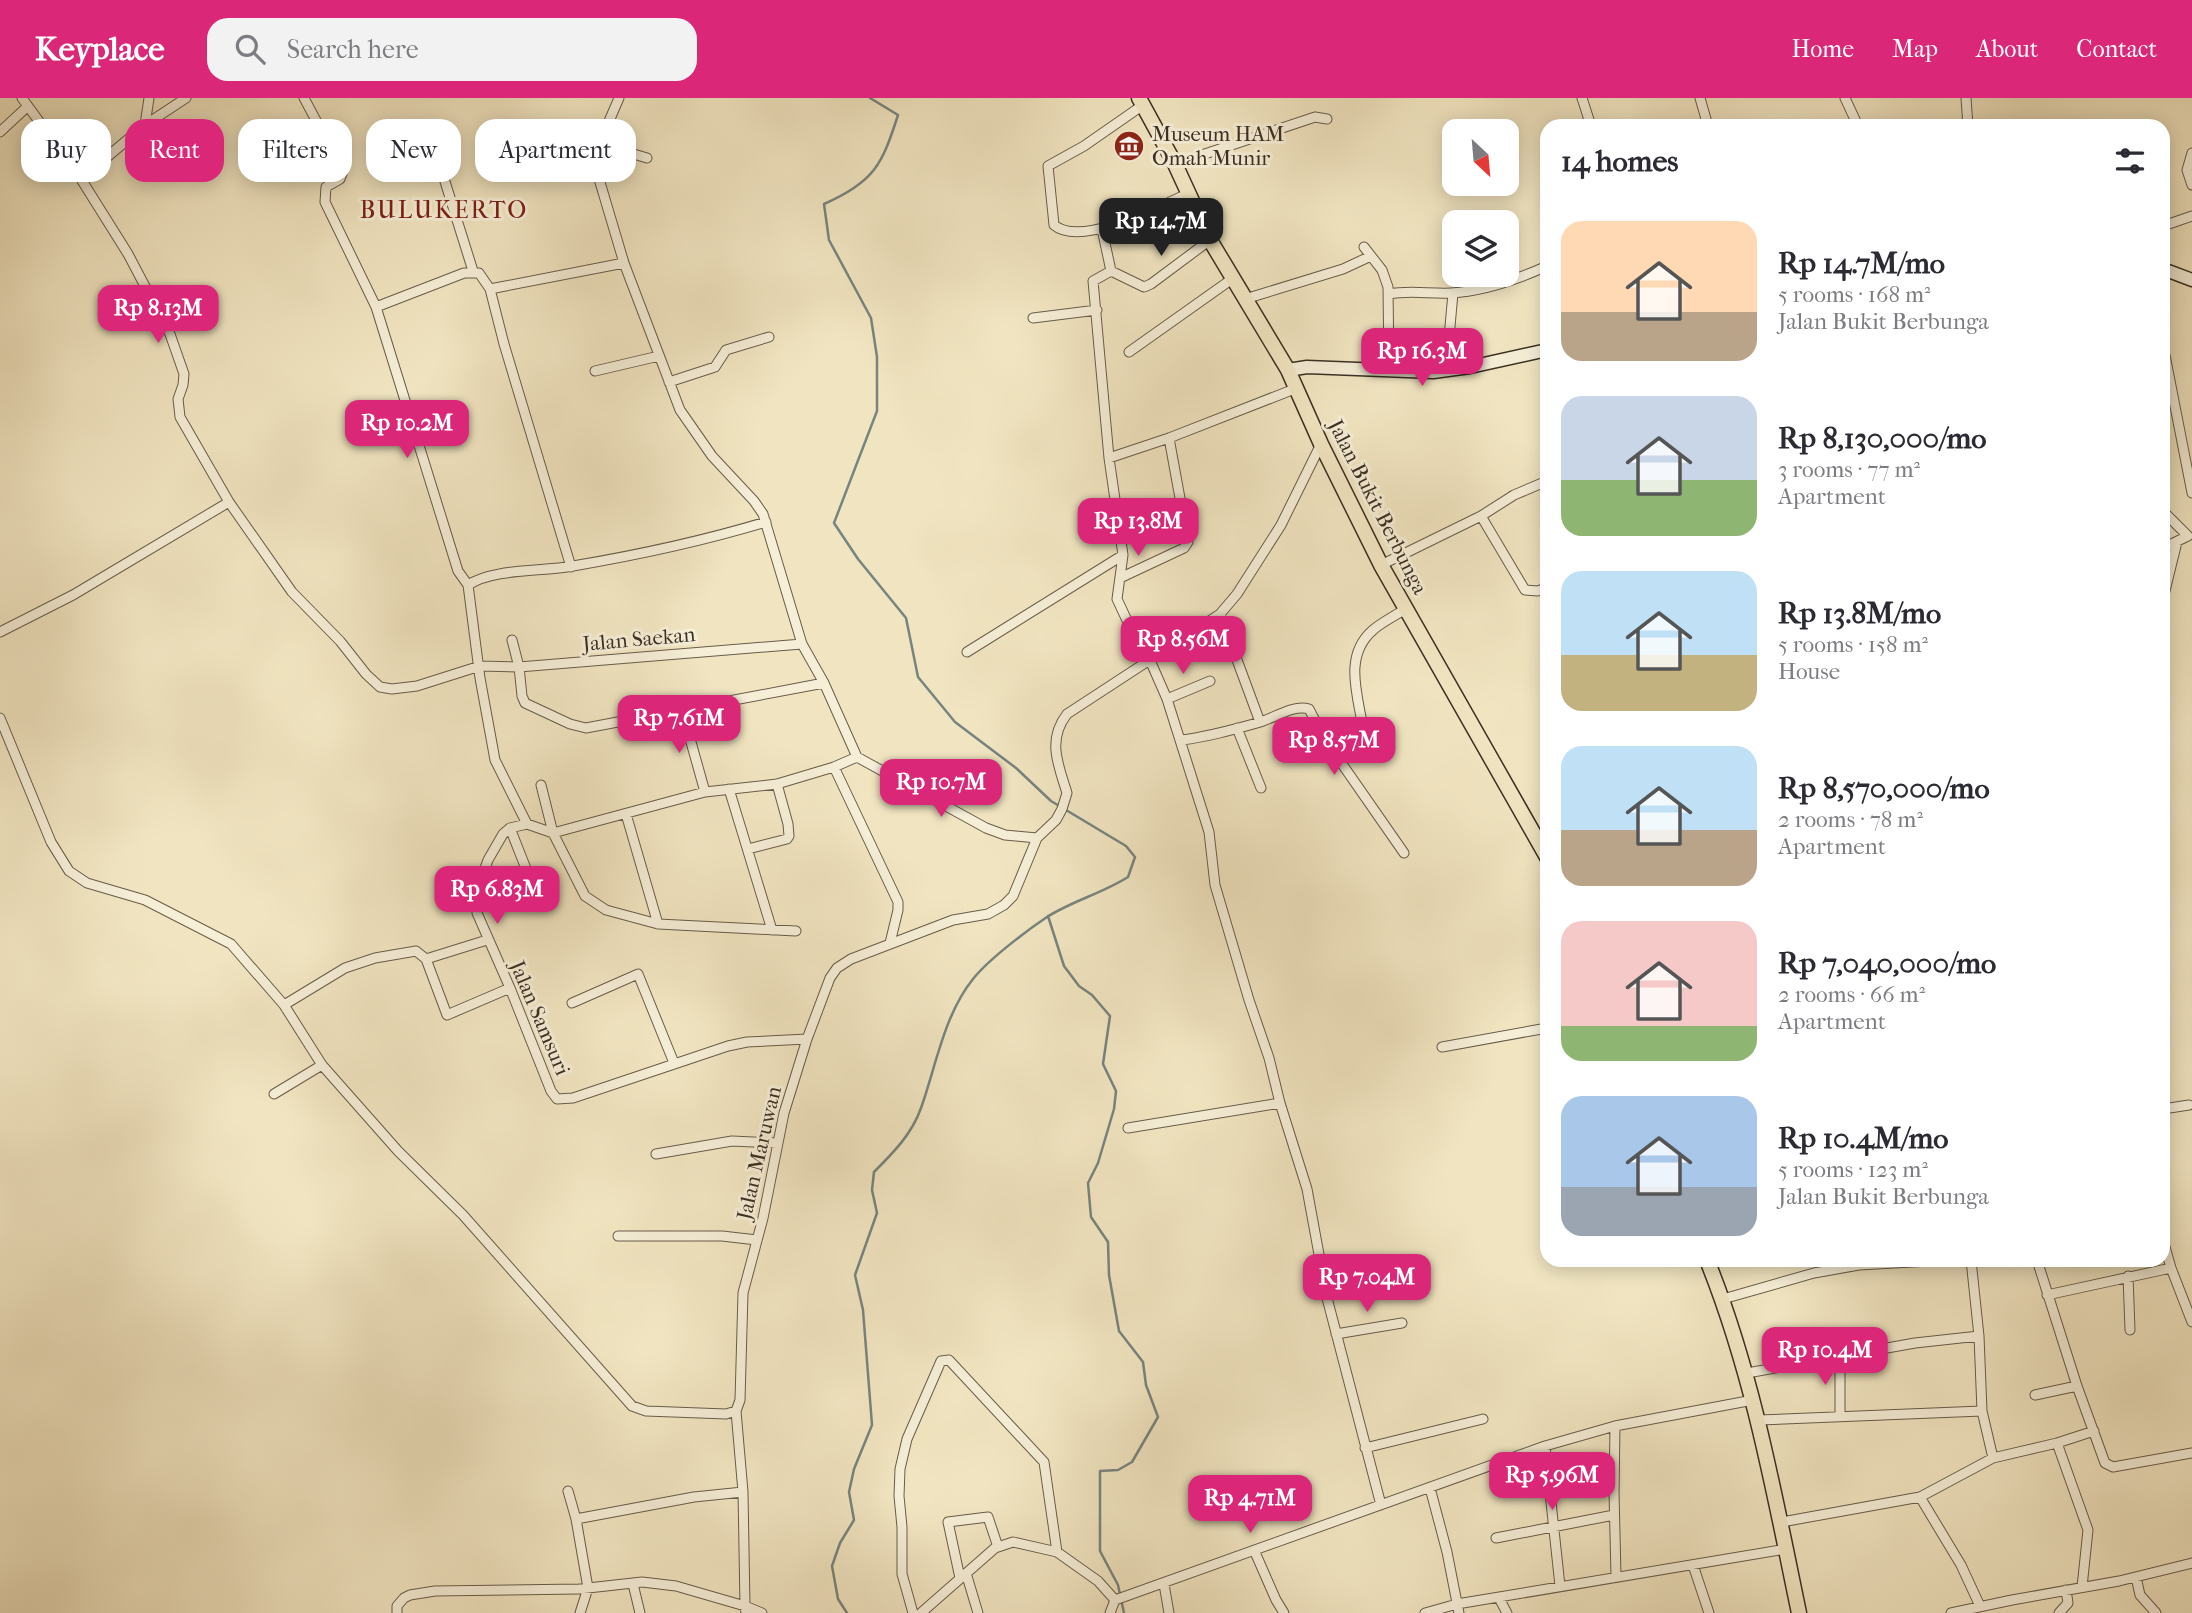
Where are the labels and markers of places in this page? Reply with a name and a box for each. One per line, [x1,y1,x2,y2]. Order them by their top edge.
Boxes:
place label: Museum HAM Omah Munir [1152,122,1284,170]
museum icon: Museum HAM Omah Munir [1112,129,1146,163]
pin: Rp 14.7M [1089,198,1233,258]
pin: Rp 8.13M [86,286,230,345]
pin: Rp 16.3M [1350,328,1494,388]
pin: Rp 10.2M [335,400,479,460]
pin: Rp 13.8M [1066,498,1210,558]
pin: Rp 8.56M [1111,616,1255,676]
pin: Rp 7.61M [607,696,751,755]
pin: Rp 8.57M [1262,718,1406,777]
pin: Rp 10.7M [869,760,1013,819]
pin: Rp 6.83M [425,866,569,926]
pin: Rp 7.04M [1295,1254,1439,1314]
pin: Rp 10.4M [1753,1328,1897,1387]
pin: Rp 5.96M [1480,1452,1624,1512]
pin: Rp 4.71M [1178,1476,1322,1535]

